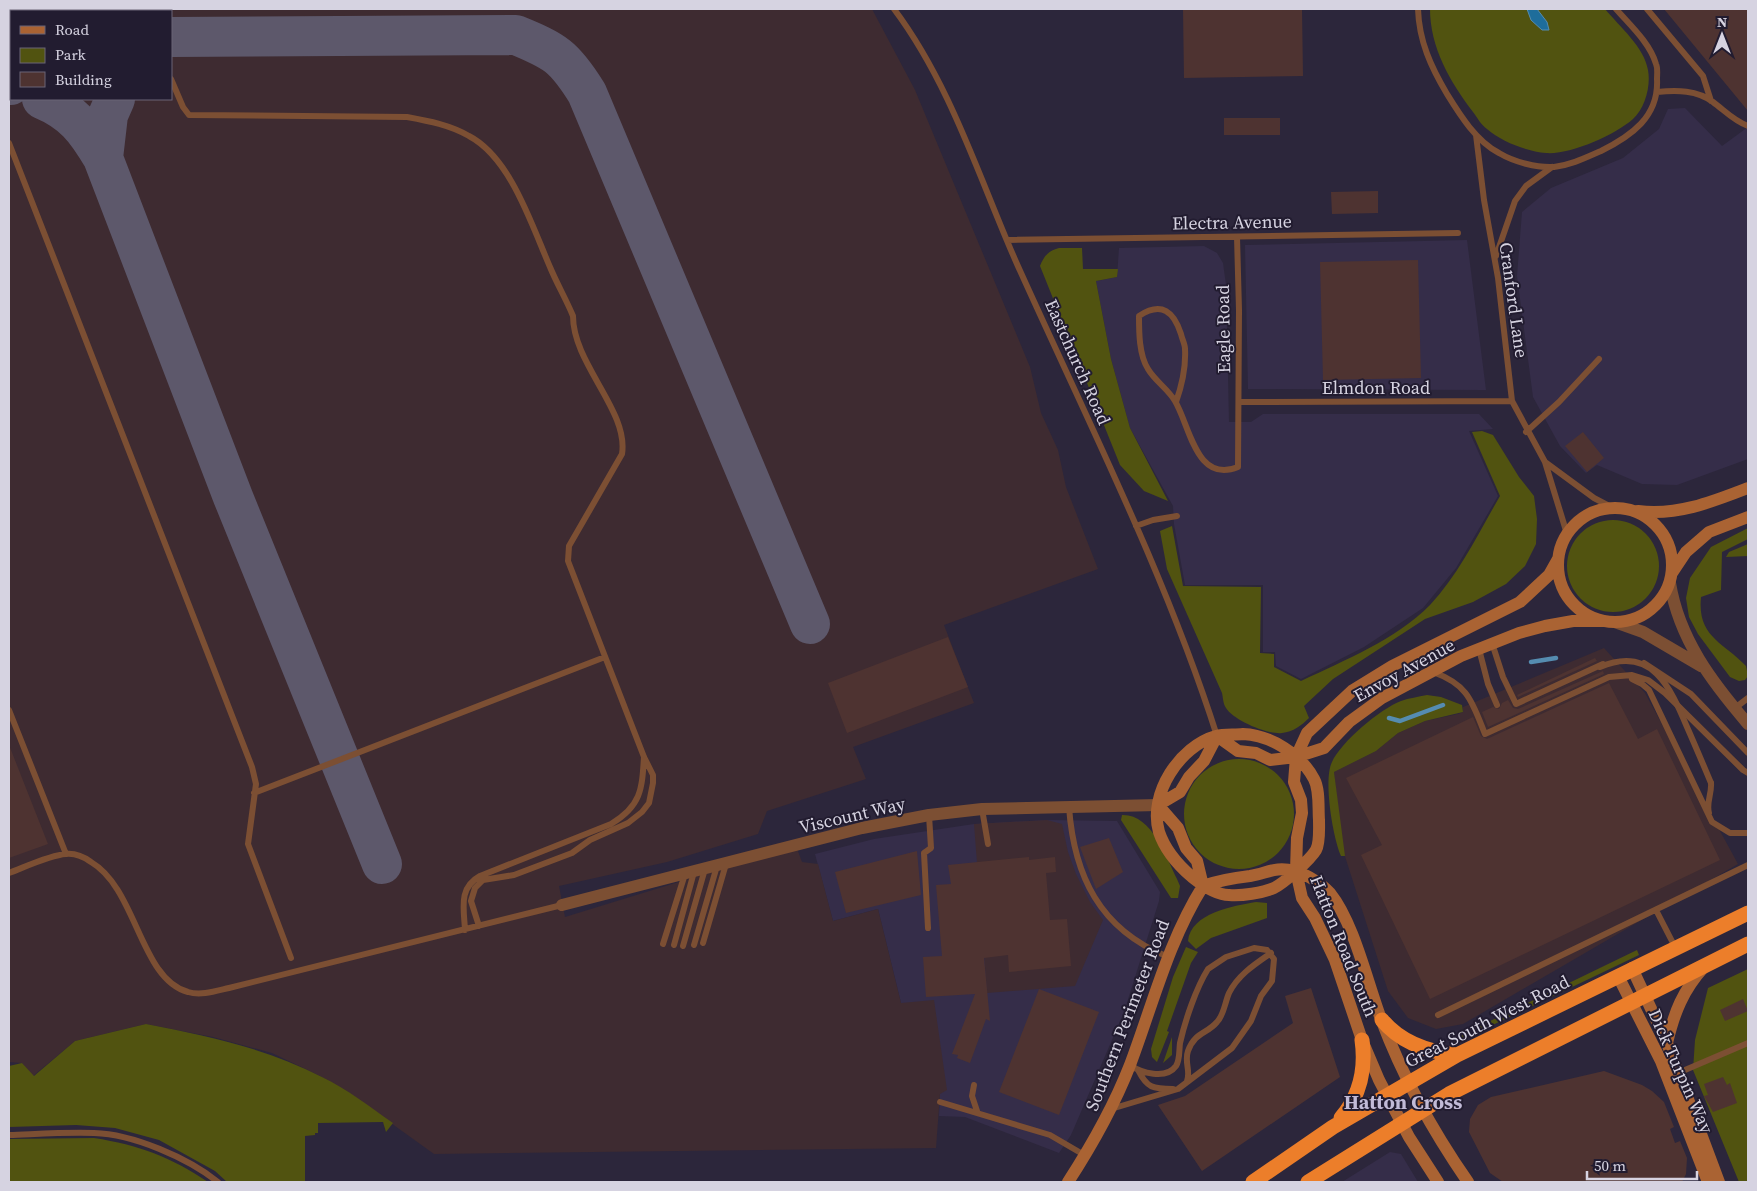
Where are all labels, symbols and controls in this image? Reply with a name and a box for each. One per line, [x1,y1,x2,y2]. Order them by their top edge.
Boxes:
legend [10,10,172,100]
north arrow [1697,10,1747,60]
text: N [1717,12,1727,32]
text: Road [55,19,89,40]
text: Park [55,44,87,65]
text: Building [55,69,112,90]
street label: Electra Avenue [1172,208,1292,236]
street label: Cranford Lane [1494,241,1534,359]
street label: Eagle Road [1210,285,1236,373]
street label: Eastchurch Road [1039,295,1117,429]
street label: Elmdon Road [1322,375,1430,400]
street label: Envoy Avenue [1349,632,1459,708]
street label: Viscount Way [796,790,908,839]
street label: Hatton Road South [1304,871,1384,1021]
street label: Southern Perimeter Road [1079,916,1175,1114]
street label: Great South West Road [1400,969,1574,1073]
street label: Dick Turpin Way [1642,1005,1720,1138]
district label: Hatton Cross [1344,1088,1462,1116]
scale bar [1587,1148,1697,1180]
text: 50 m [1594,1155,1626,1176]

